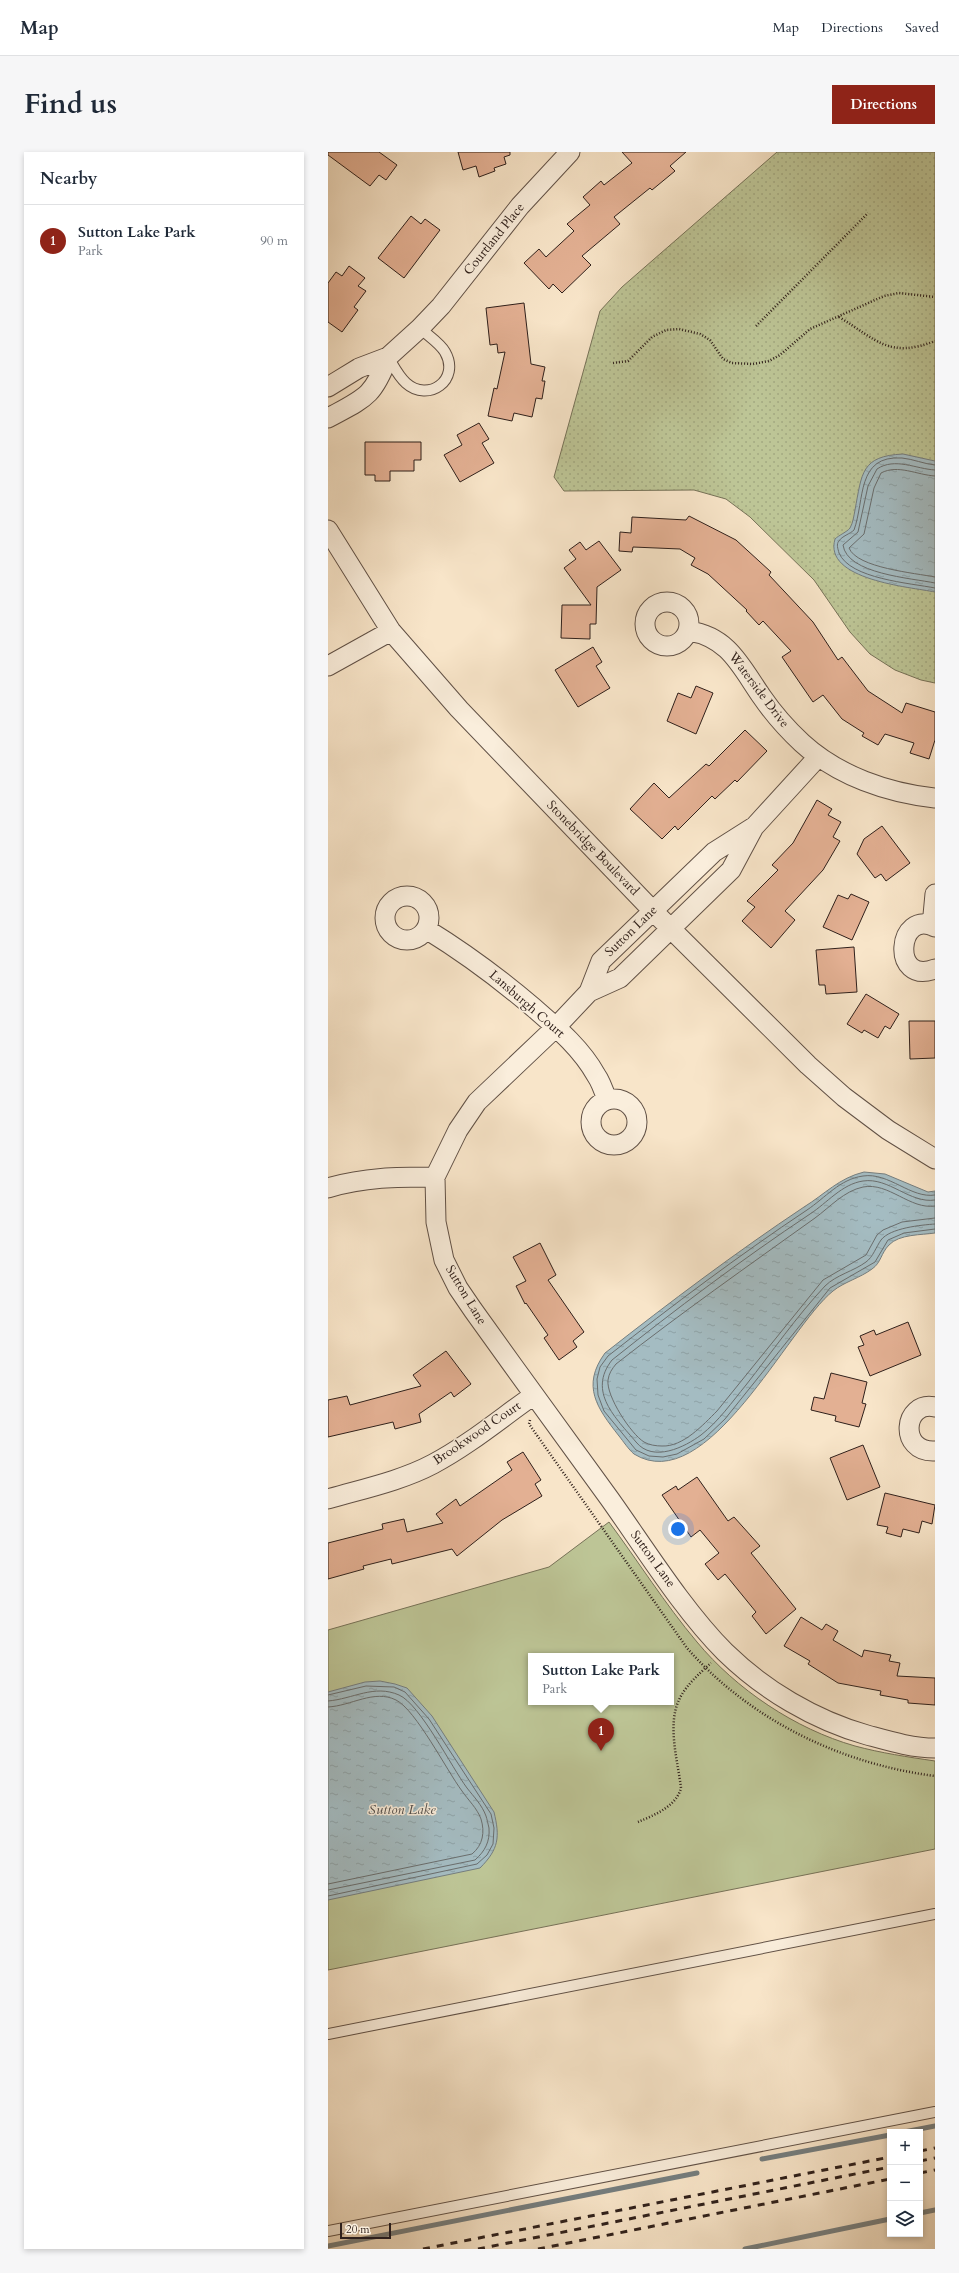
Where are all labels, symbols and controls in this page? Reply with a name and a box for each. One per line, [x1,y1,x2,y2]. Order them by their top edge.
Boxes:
text: Map [20,15,59,41]
text: Map [773,18,799,37]
text: Directions [821,18,883,37]
text: Saved [905,18,939,37]
text: Find us [24,85,117,123]
button: Directions [832,85,935,124]
text: Nearby [40,167,97,190]
street label: Courtland Place [459,199,529,279]
text: Sutton Lake Park [78,222,196,242]
text: 1 [50,232,56,250]
text: 90 m [260,232,288,250]
text: Park [78,242,103,260]
street label: Waterside Drive [724,648,793,732]
street label: Stonebridge Boulevard [543,796,643,900]
street label: Sutton Lane [601,901,661,961]
street label: Lansburgh Court [485,966,569,1042]
street label: Sutton Lane [441,1262,491,1328]
street label: Brookwood Court [430,1397,524,1469]
your location [668,1519,688,1539]
street label: Sutton Lane [626,1527,680,1591]
popup [528,1653,674,1705]
text: Sutton Lake Park [542,1660,660,1680]
text: Park [542,1680,567,1698]
pin: 1 [588,1718,614,1751]
water label: Sutton Lake [368,1800,436,1819]
map controls [887,2129,923,2237]
button: + [887,2129,923,2165]
button: − [887,2165,923,2201]
button: layers [887,2201,923,2237]
scale bar [340,2221,391,2240]
text: 20 m [346,2222,370,2237]

